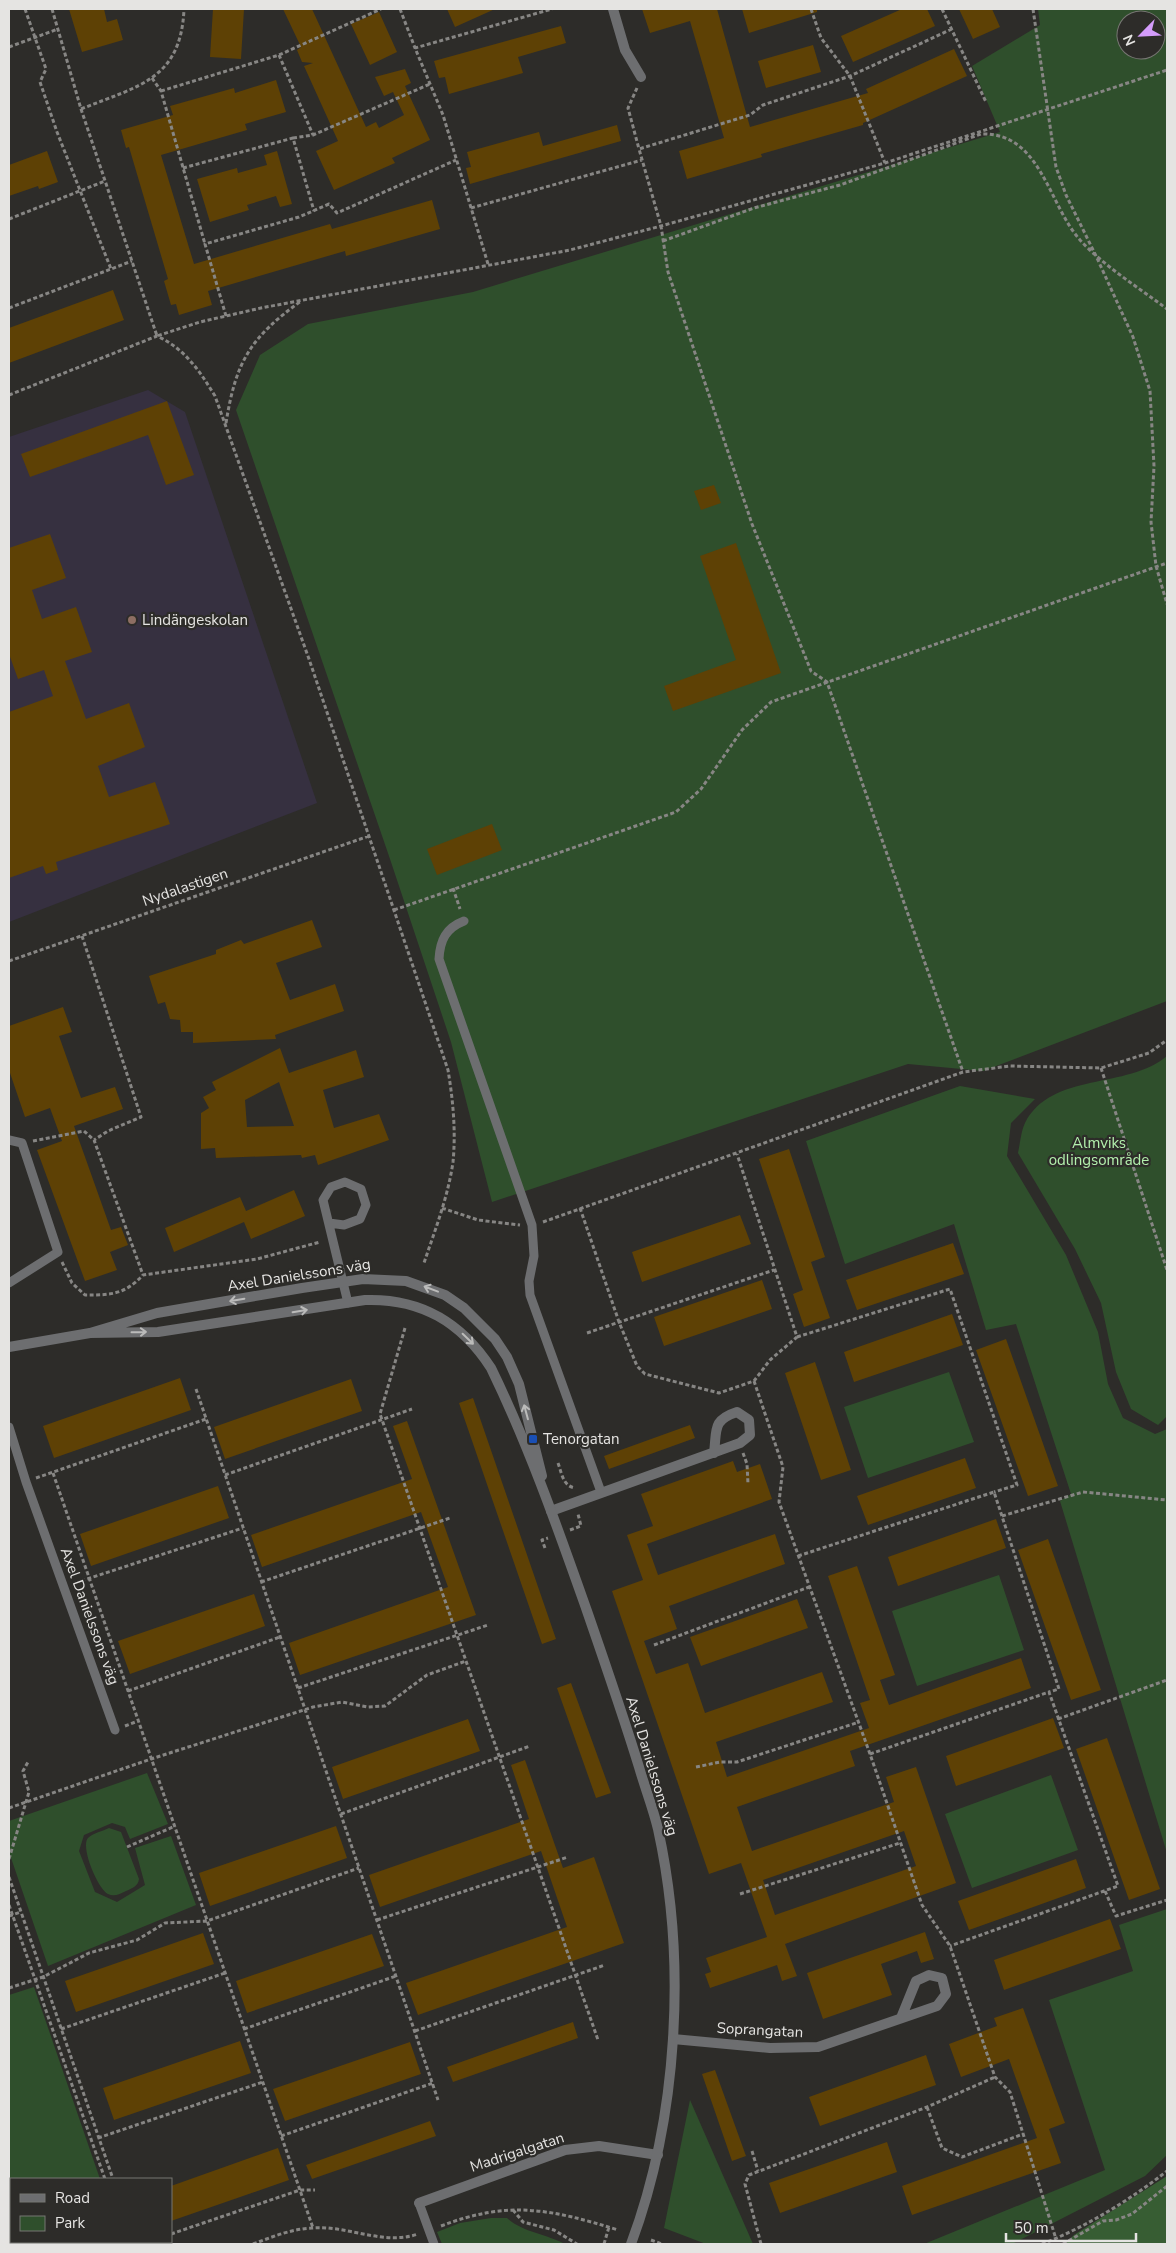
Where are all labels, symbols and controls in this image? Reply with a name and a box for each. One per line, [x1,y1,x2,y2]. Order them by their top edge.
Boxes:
north arrow [1116,10,1166,60]
text: N [1119,31,1140,49]
place label: Lindängeskolan [142,610,248,630]
marker: Lindängeskolan [126,614,138,626]
street label: Nydalastigen [140,863,230,911]
park label: Almviks odlingsområde [1049,1133,1149,1170]
street label: Axel Danielssons väg [226,1254,372,1296]
one-way arrow [424,1284,439,1293]
one-way arrow [229,1295,245,1305]
one-way arrow [292,1306,308,1316]
one-way arrow [130,1327,147,1337]
one-way arrow [462,1333,475,1345]
one-way arrow [521,1405,531,1421]
place label: Tenorgatan [543,1429,619,1449]
marker: Tenorgatan [527,1433,539,1445]
street label: Axel Danielssons väg [56,1545,124,1687]
street label: Axel Danielssons väg [621,1694,683,1838]
street label: Soprangatan [716,2018,804,2042]
street label: Madrigalgatan [467,2127,567,2177]
legend [10,2178,172,2243]
text: Road [55,2188,90,2208]
scale bar [1006,2210,1136,2242]
text: Park [55,2213,85,2233]
text: 50 m [1014,2218,1049,2238]

